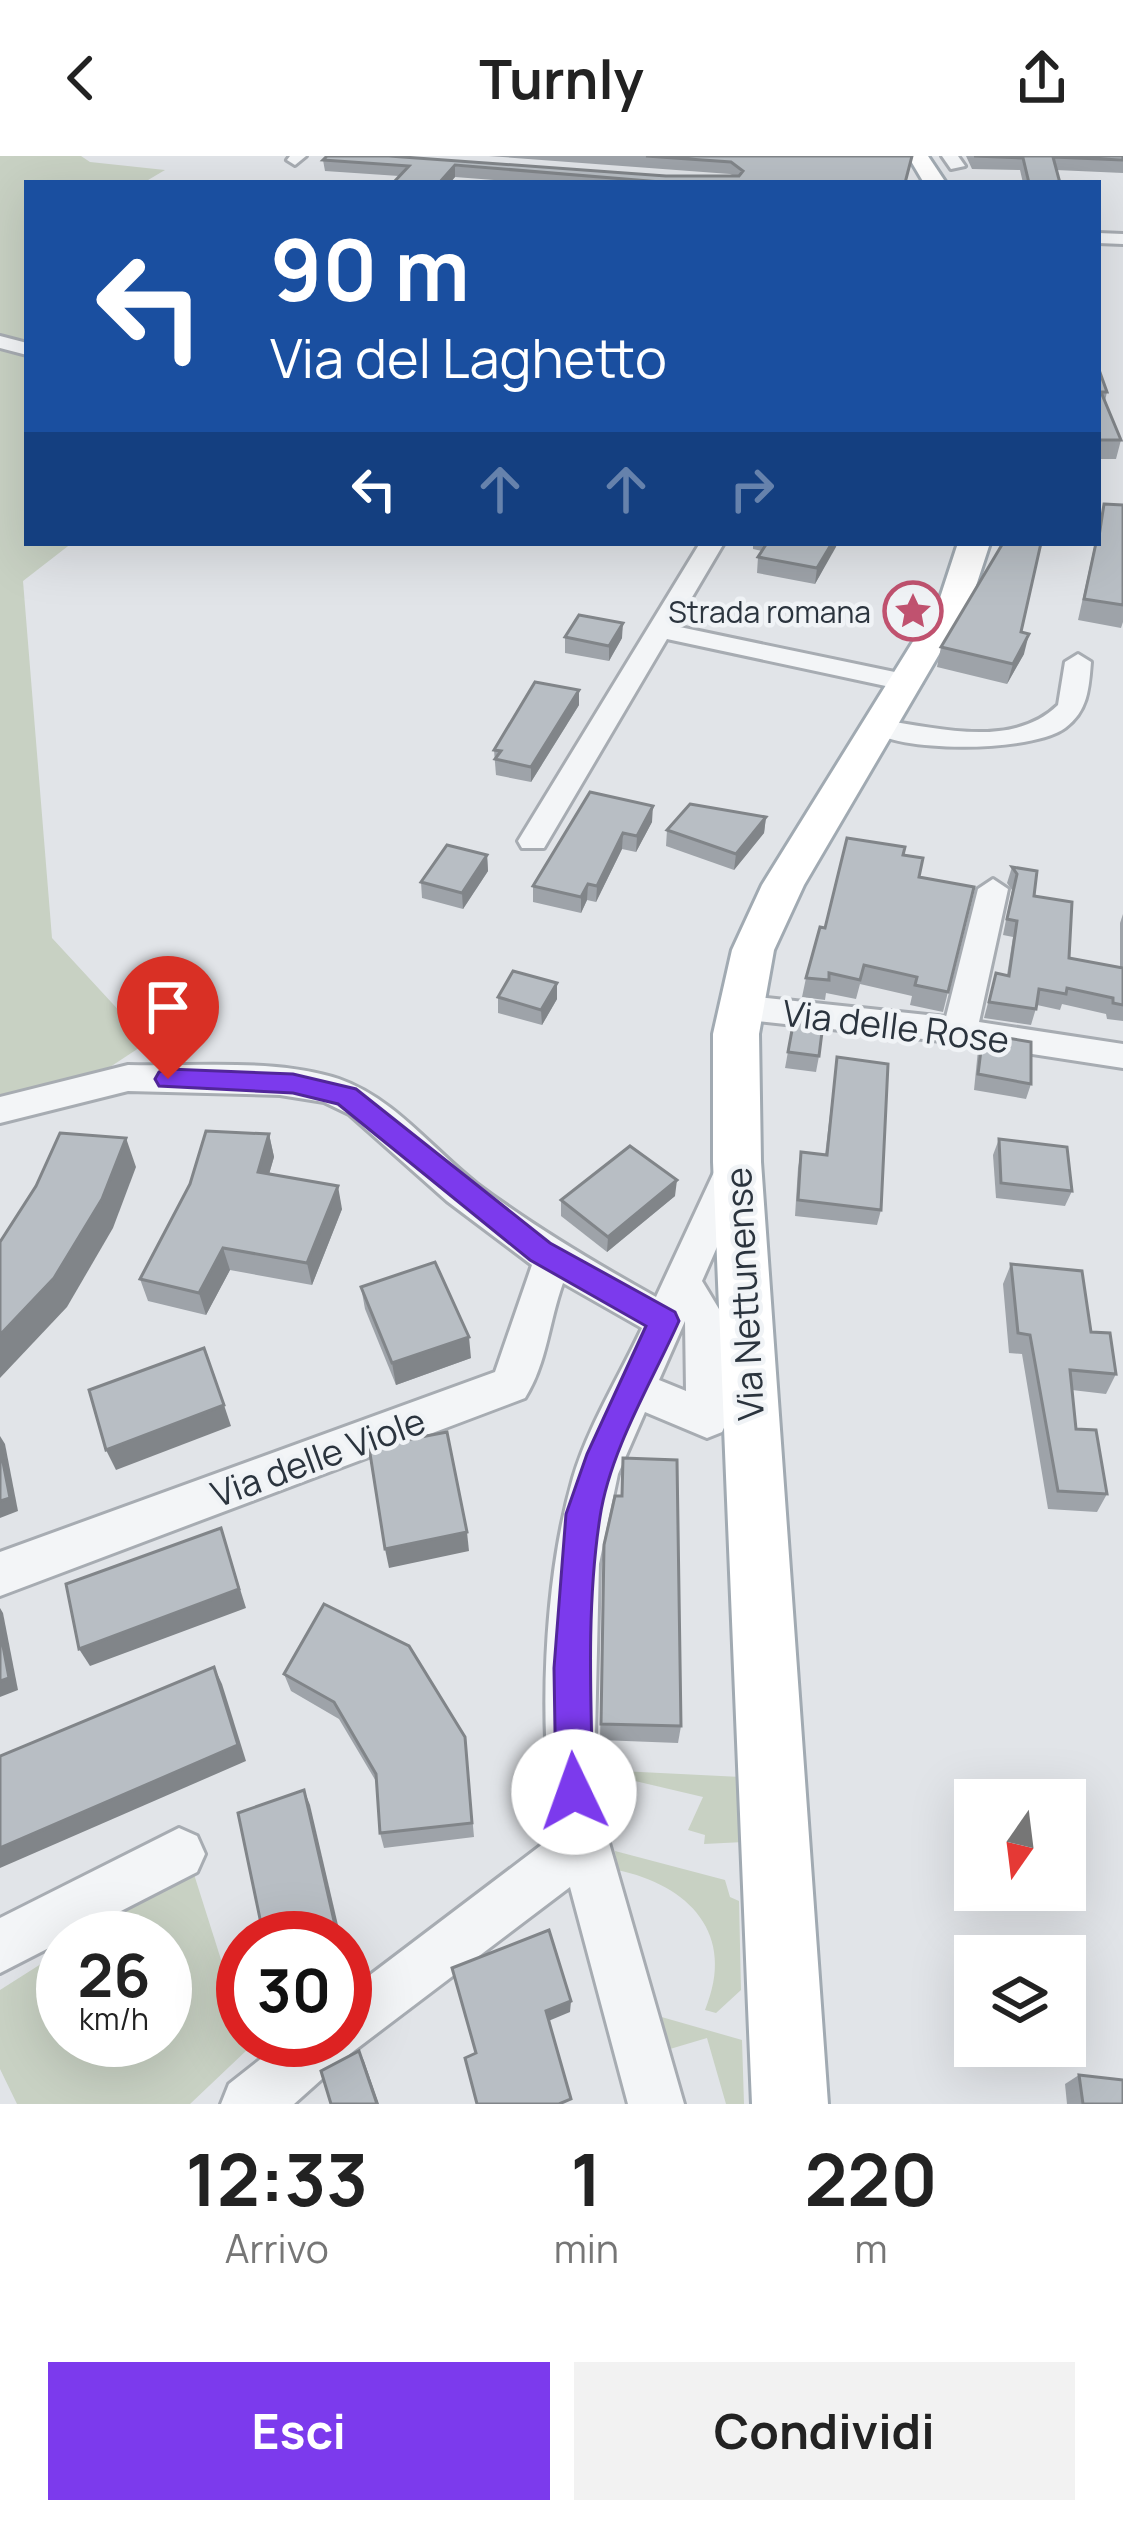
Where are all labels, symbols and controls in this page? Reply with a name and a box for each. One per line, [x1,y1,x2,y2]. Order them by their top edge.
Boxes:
text: Turnly [479,41,644,115]
icon: back [48,45,114,111]
icon: share [1009,45,1075,111]
text: 90 m [270,211,470,326]
icon: left [72,228,228,384]
text: Via del Laghetto [270,320,667,394]
icon: left [341,456,407,522]
icon: ahead [467,456,533,522]
icon: ahead [593,456,659,522]
icon: right [719,456,785,522]
place icon: Strada romana [882,580,944,642]
place label: Strada romana [668,591,871,632]
pin [117,956,219,1079]
icon: arrive [135,974,201,1040]
street label: Via delle Rose [780,988,1012,1064]
street label: Via Nettunense [713,1166,775,1422]
street label: Via delle Viole [204,1396,432,1518]
position arrow [511,1729,637,1855]
north arrow [954,1779,1086,1911]
map controls [954,1779,1086,2067]
speed limit sign: 30 [216,1911,372,2067]
text: 26 [77,1933,151,2015]
button: layers [954,1935,1086,2067]
text: km/h [79,1998,149,2039]
text: 12:33 [185,2129,368,2228]
text: 1 [571,2129,602,2228]
text: 220 [804,2129,938,2228]
text: Arrivo [225,2221,329,2275]
text: min [554,2221,619,2275]
text: m [854,2221,888,2275]
button: Esci [48,2362,550,2500]
button: Condividi [574,2362,1075,2500]

